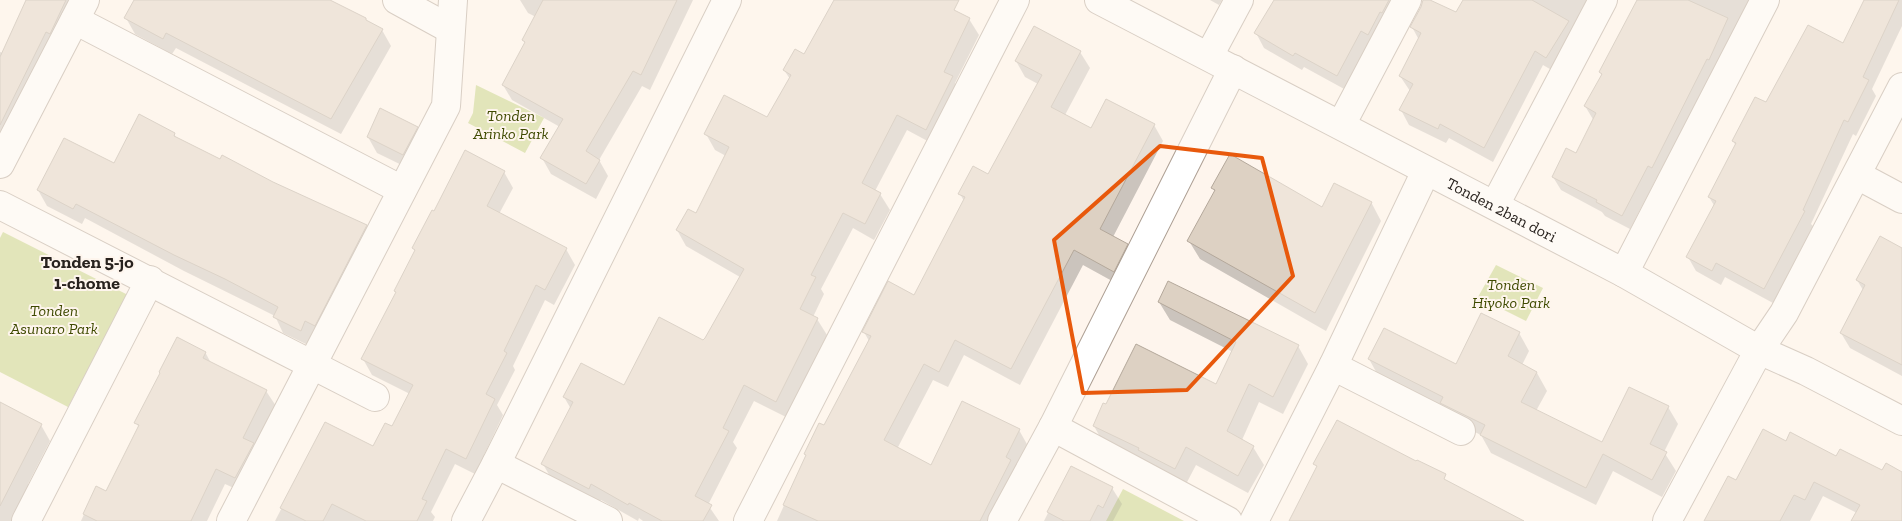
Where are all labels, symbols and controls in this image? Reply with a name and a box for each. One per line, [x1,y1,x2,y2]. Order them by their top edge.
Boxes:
park label: Tonden Arinko Park [472,106,549,143]
street label: Tonden 2ban dori [1443,174,1560,246]
district label: Tonden 5-jo 1-chome [40,251,134,294]
park label: Tonden Hiyoko Park [1472,275,1550,312]
park label: Tonden Asunaro Park [9,301,98,338]

